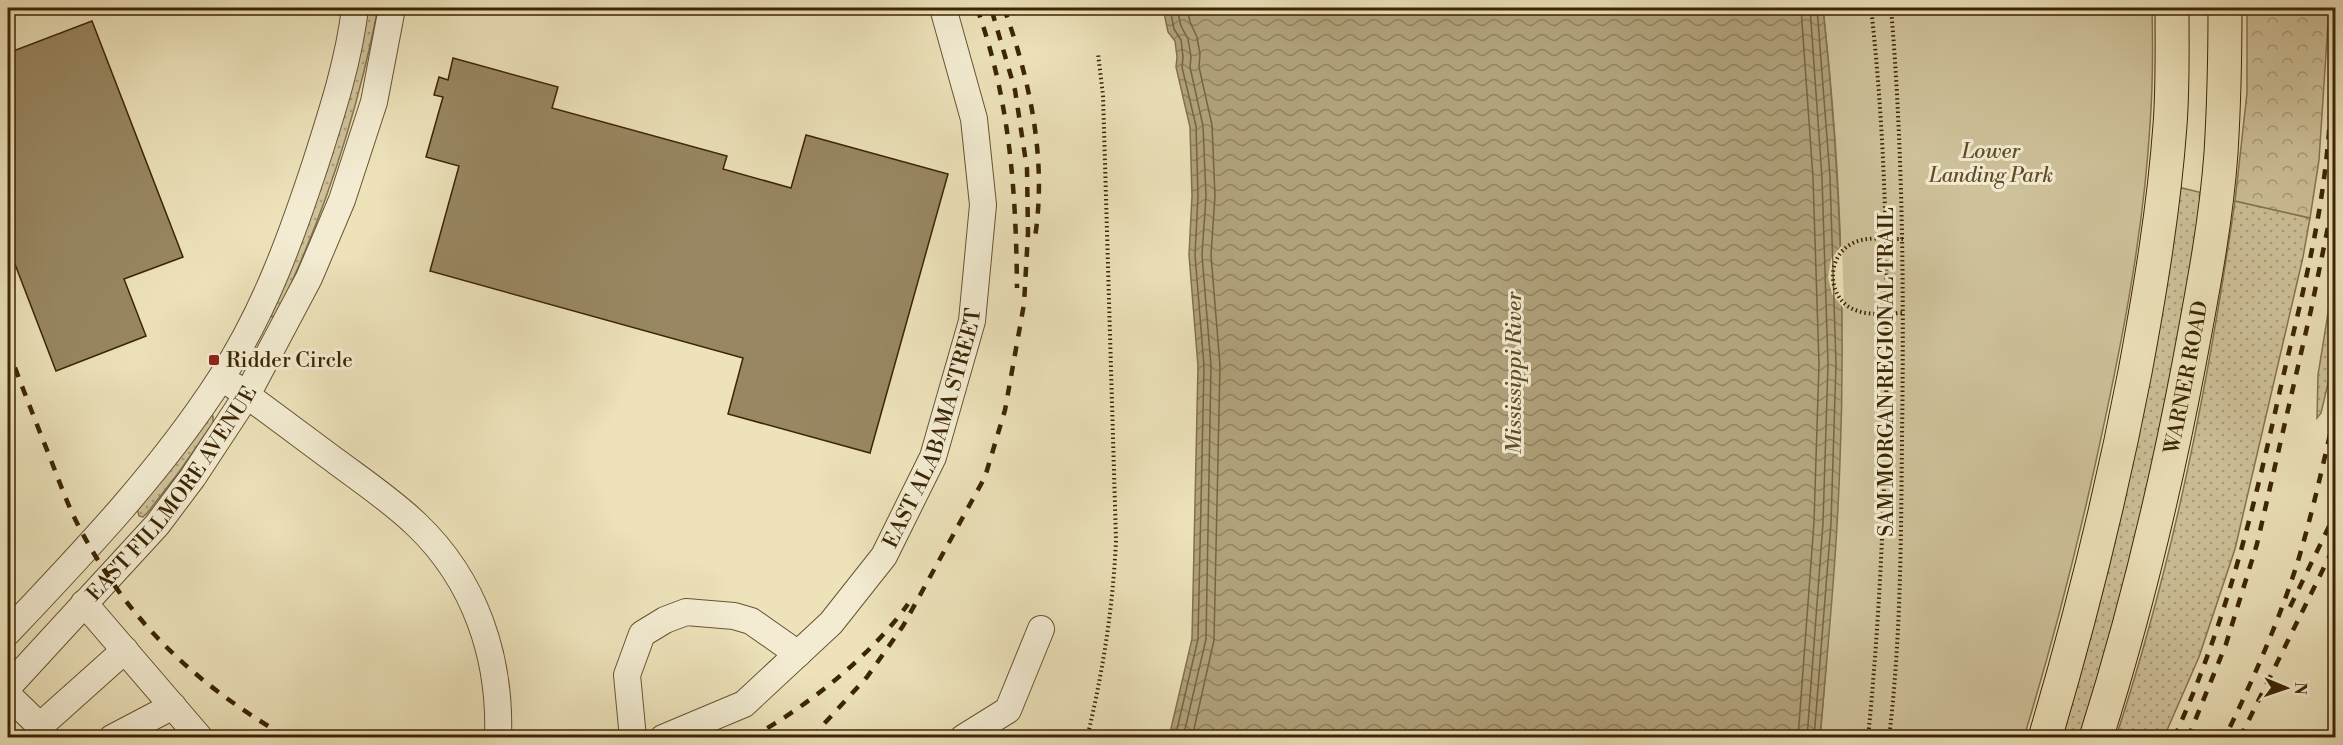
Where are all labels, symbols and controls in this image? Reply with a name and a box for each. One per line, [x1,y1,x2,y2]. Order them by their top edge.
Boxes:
park label: Lower Landing Park [1928,139,2053,189]
street label: SAM MORGAN REGIONAL TRAIL [1874,207,1900,537]
water label: Mississippi River [1501,291,1528,454]
street label: WARNER ROAD [2159,299,2214,457]
street label: EAST ALABAMA STREET [878,307,987,552]
place label: Ridder Circle [226,348,353,374]
marker: Ridder Circle [207,353,221,367]
street label: EAST FILLMORE AVENUE [81,382,263,607]
north arrow [2256,658,2316,718]
text: N [2290,682,2310,696]

